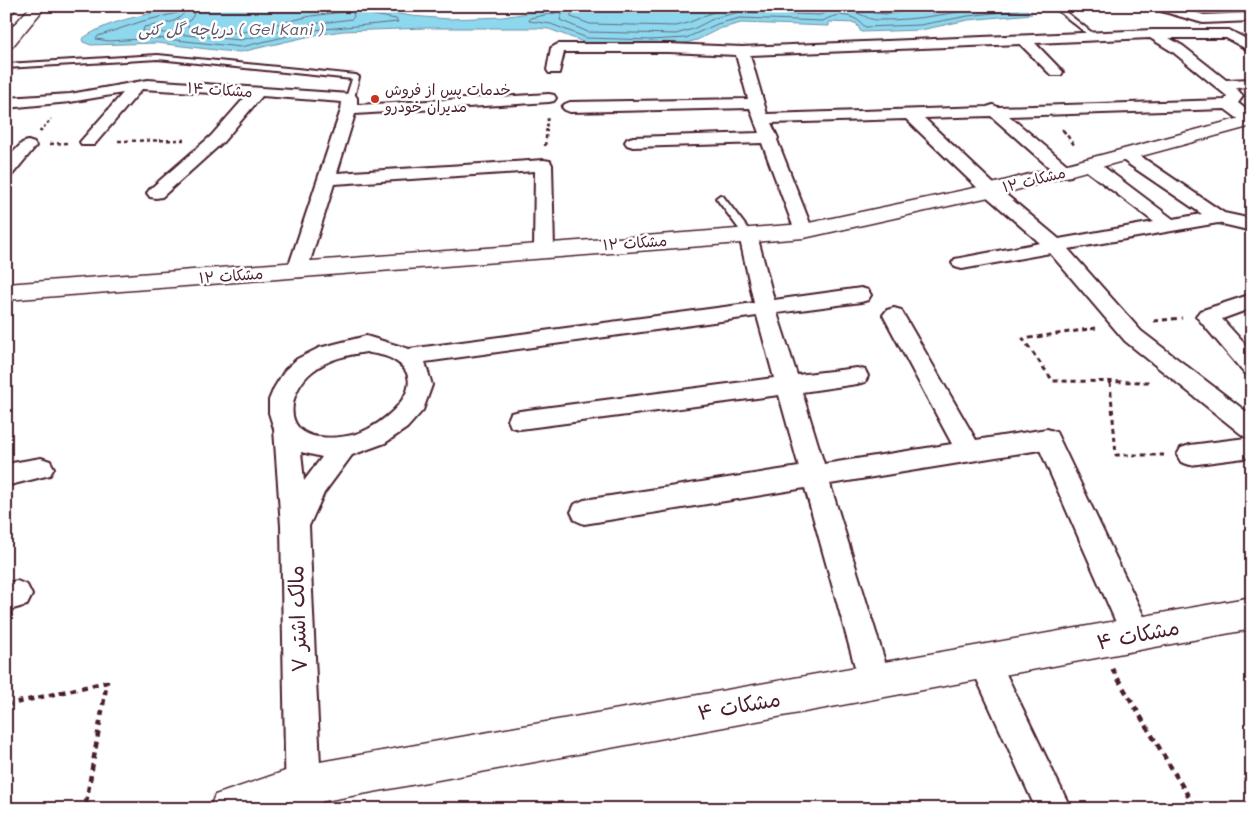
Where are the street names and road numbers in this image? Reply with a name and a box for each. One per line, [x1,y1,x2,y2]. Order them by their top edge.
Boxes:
street label: مشکات ۱۴ [187,77,253,101]
street label: مشکات ۱۲ [1000,162,1067,197]
street label: مشکات ۱۲ [602,230,668,254]
street label: مشکات ۱۲ [198,263,264,287]
street label: مالک اشتر ۷ [281,565,312,673]
street label: مشکات ۴ [1094,612,1181,655]
street label: مشکات ۴ [695,684,782,725]

